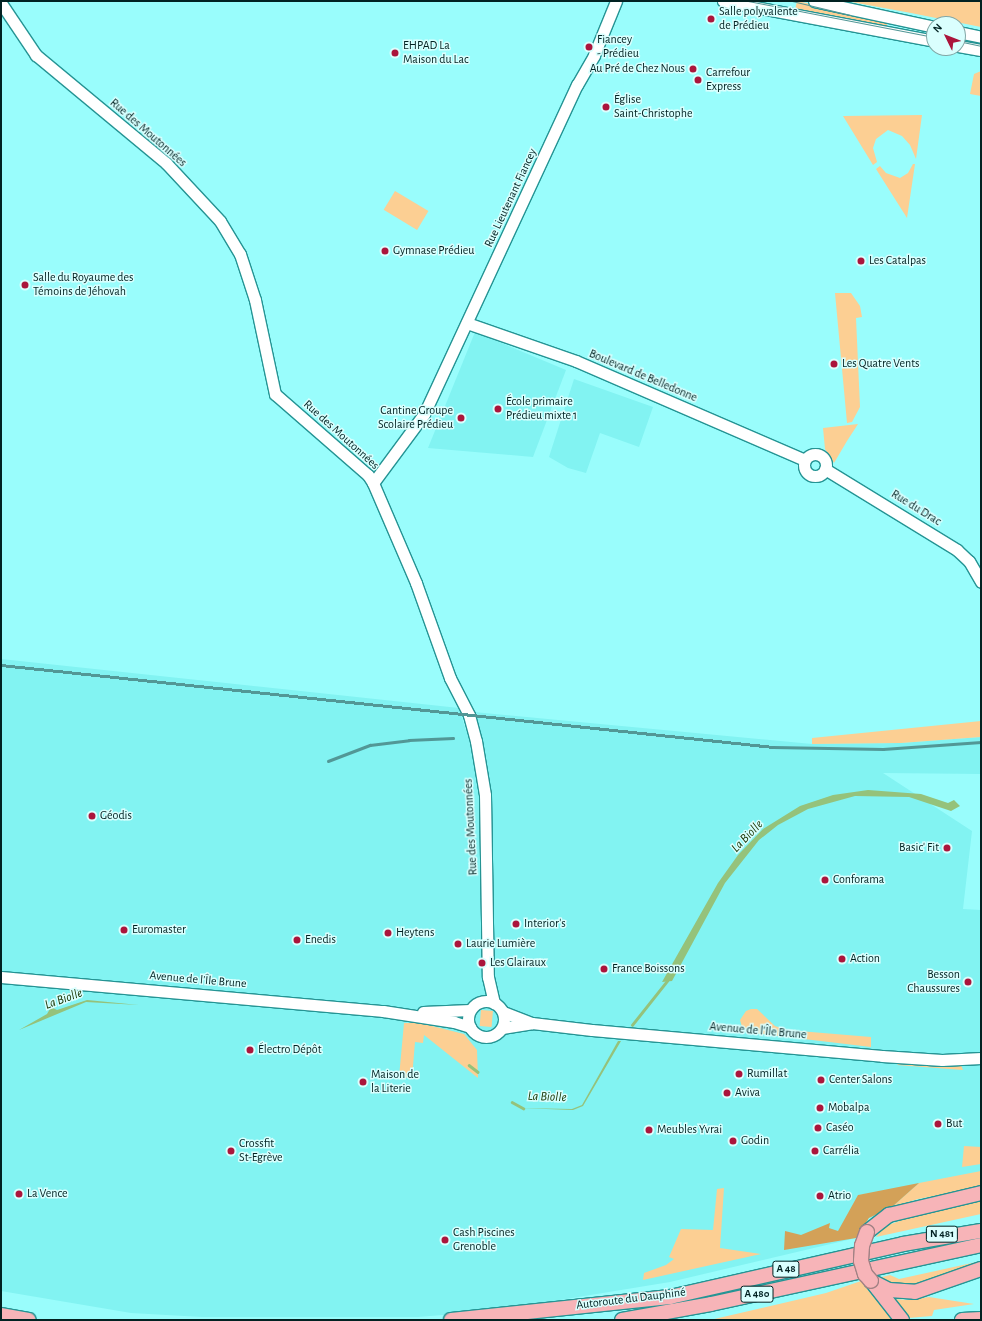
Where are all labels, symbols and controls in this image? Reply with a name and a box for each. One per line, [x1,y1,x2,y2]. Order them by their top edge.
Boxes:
place label: Salle polyvalente de Prédieu [719,5,798,33]
marker: Salle polyvalente de Prédieu [706,14,716,24]
north arrow [926,16,966,56]
text: N [931,22,944,35]
place label: Fiancey - Prédieu [597,33,639,61]
place label: EHPAD La Maison du Lac [403,39,469,67]
marker: Fiancey - Prédieu [584,42,594,52]
marker: EHPAD La Maison du Lac [390,48,400,58]
place label: Au Pré de Chez Nous [590,62,685,76]
marker: Au Pré de Chez Nous [688,64,698,74]
place label: Carrefour Express [706,66,750,94]
marker: Carrefour Express [693,75,703,85]
place label: Église Saint-Christophe [614,93,692,121]
street label: Rue des Moutonnées [107,96,189,170]
marker: Église Saint-Christophe [601,102,611,112]
street label: Rue Lieutenant Fiancey [482,146,540,250]
place label: Gymnase Prédieu [393,244,474,258]
marker: Gymnase Prédieu [380,246,390,256]
place label: Les Catalpas [869,254,926,268]
marker: Les Catalpas [856,256,866,266]
place label: Salle du Royaume des Témoins de Jéhovah [33,271,133,299]
marker: Salle du Royaume des Témoins de Jéhovah [20,280,30,290]
street label: Boulevard de Belledonne [587,347,699,405]
place label: Les Quatre Vents [842,357,920,371]
marker: Les Quatre Vents [829,359,839,369]
place label: École primaire Prédieu mixte 1 [506,395,577,423]
street label: Rue des Moutonnées [300,397,382,473]
place label: Cantine Groupe Scolaire Prédieu [378,404,453,432]
marker: École primaire Prédieu mixte 1 [493,404,503,414]
marker: Cantine Groupe Scolaire Prédieu [456,413,466,423]
street label: Rue du Drac [888,487,944,529]
street label: Rue des Moutonnées [461,778,481,876]
place label: Géodis [100,809,132,823]
marker: Géodis [87,811,97,821]
water label: La Biolle [729,818,767,856]
place label: Basic' Fit [899,841,939,855]
marker: Basic' Fit [942,843,952,853]
place label: Conforama [833,873,884,887]
marker: Conforama [820,875,830,885]
place label: Interior's [524,917,566,931]
marker: Interior's [511,919,521,929]
place label: Euromaster [132,923,186,937]
marker: Euromaster [119,925,129,935]
place label: Heytens [396,926,434,940]
marker: Heytens [383,928,393,938]
place label: Enedis [305,933,336,947]
marker: Enedis [292,935,302,945]
place label: Laurie Lumière [466,937,535,951]
marker: Laurie Lumière [453,939,463,949]
place label: Action [850,952,880,966]
marker: Action [837,954,847,964]
place label: Les Glairaux [490,956,546,970]
marker: Les Glairaux [477,958,487,968]
place label: France Boissons [612,962,685,976]
marker: France Boissons [599,964,609,974]
place label: Besson Chaussures [907,968,960,996]
street label: Avenue de l'Île Brune [149,969,247,991]
marker: Besson Chaussures [963,977,973,987]
water label: La Biolle [43,986,85,1014]
street label: Avenue de l'Île Brune [709,1020,807,1042]
place label: Électro Dépôt [258,1043,322,1057]
marker: Électro Dépôt [245,1045,255,1055]
place label: Rumillat [747,1067,787,1081]
place label: Maison de la Literie [371,1068,419,1096]
marker: Rumillat [734,1069,744,1079]
place label: Center Salons [829,1073,892,1087]
marker: Center Salons [816,1075,826,1085]
marker: Maison de la Literie [358,1077,368,1087]
place label: Aviva [735,1086,760,1100]
marker: Aviva [722,1088,732,1098]
water label: La Biolle [527,1090,567,1106]
place label: Mobalpa [828,1101,869,1115]
marker: Mobalpa [815,1103,825,1113]
place label: But [946,1117,962,1131]
marker: But [933,1119,943,1129]
place label: Caséo [826,1121,854,1135]
place label: Meubles Yvrai [657,1123,722,1137]
marker: Caséo [813,1123,823,1133]
marker: Meubles Yvrai [644,1125,654,1135]
place label: Godin [741,1134,769,1148]
marker: Godin [728,1136,738,1146]
place label: Crossfit St-Egrève [239,1137,283,1165]
place label: Carrélia [823,1144,859,1158]
marker: Crossfit St-Egrève [226,1146,236,1156]
marker: Carrélia [810,1146,820,1156]
place label: La Vence [27,1187,68,1201]
marker: La Vence [14,1189,24,1199]
place label: Atrio [828,1189,851,1203]
marker: Atrio [815,1191,825,1201]
road number: N 481 [925,1225,959,1243]
place label: Cash Piscines Grenoble [453,1226,515,1254]
marker: Cash Piscines Grenoble [440,1235,450,1245]
road number: A 48 [772,1260,800,1278]
street label: Autoroute du Dauphiné [576,1285,686,1313]
road number: A 480 [740,1285,774,1303]

